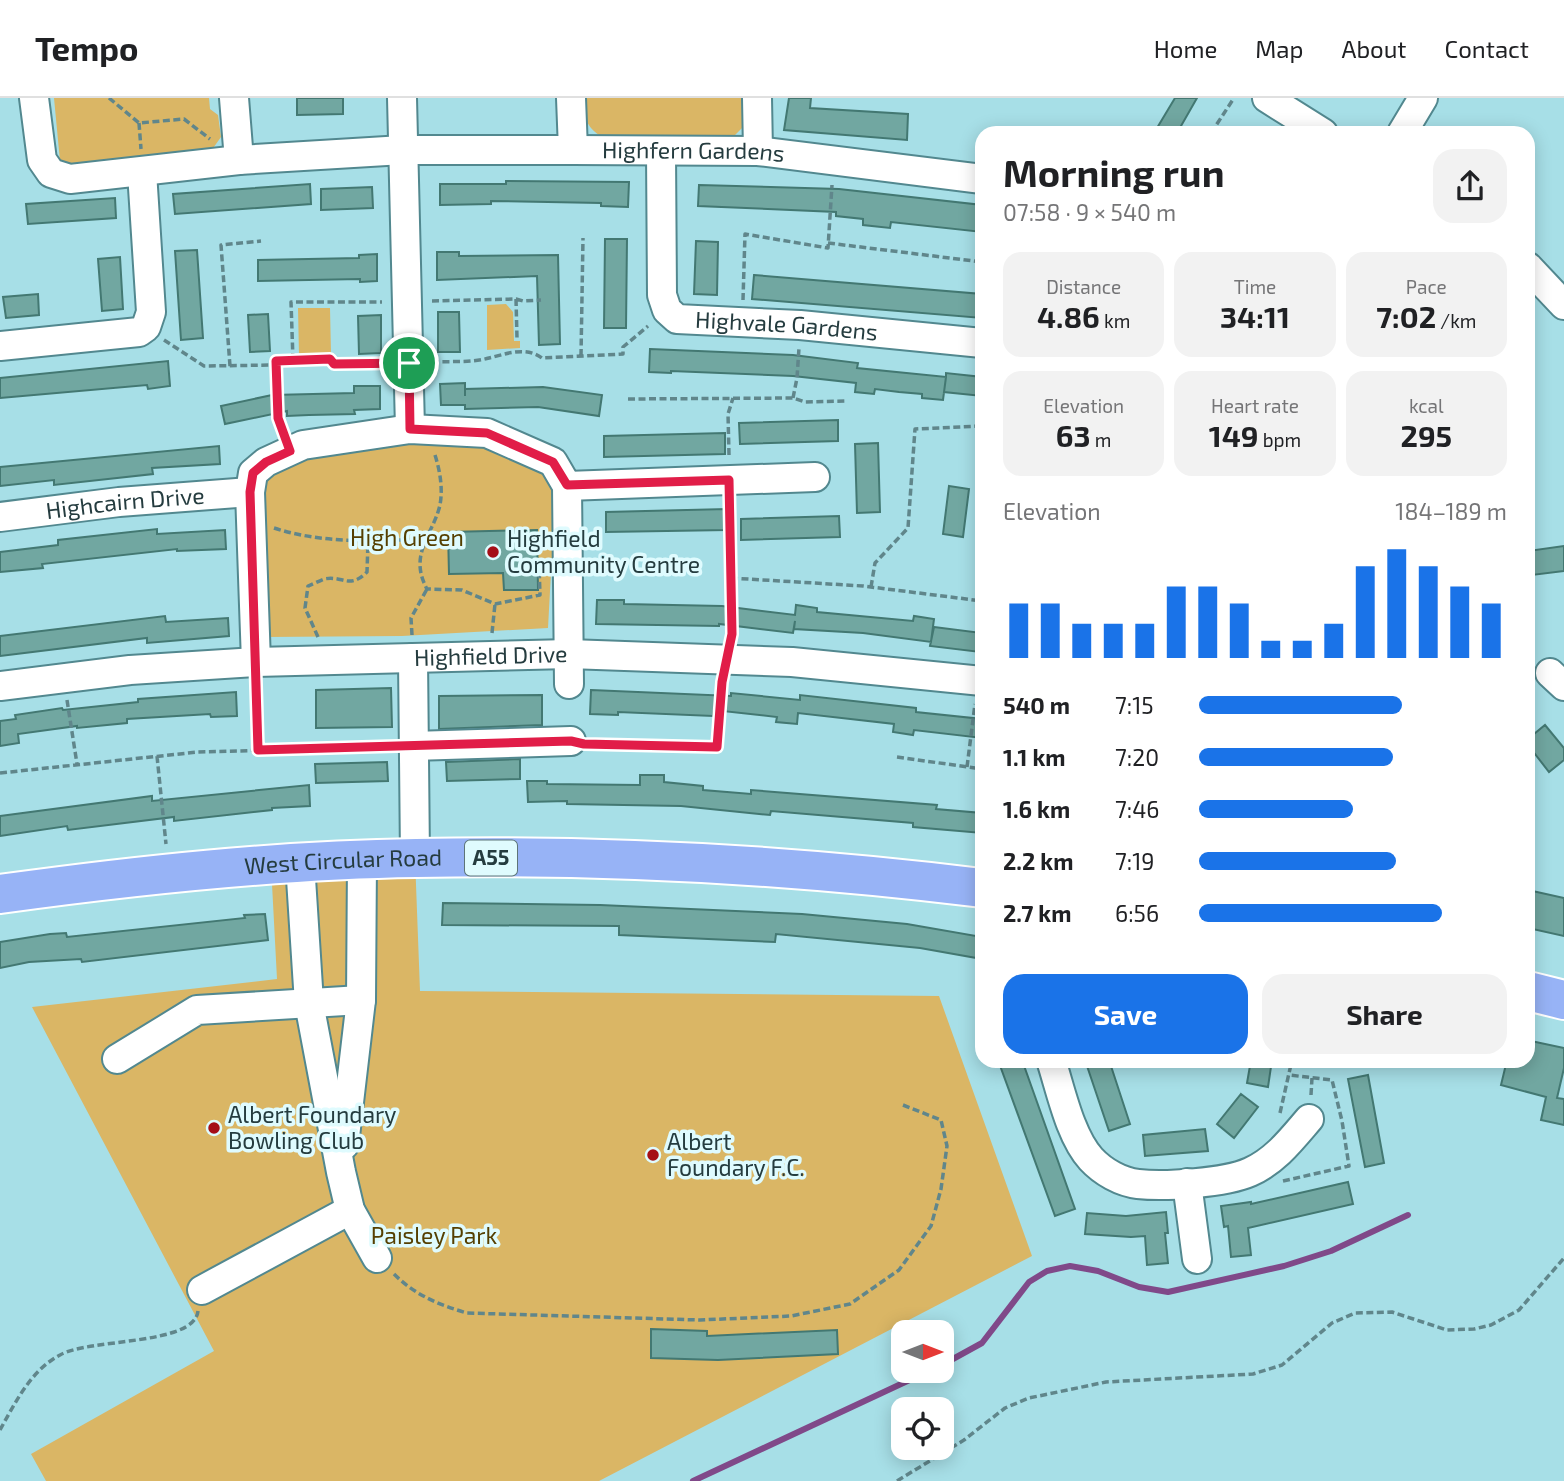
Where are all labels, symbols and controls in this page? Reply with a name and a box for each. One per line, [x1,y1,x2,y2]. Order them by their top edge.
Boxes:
text: Tempo [35,28,139,68]
text: Home [1154,34,1217,63]
text: Map [1255,34,1303,63]
text: About [1341,34,1407,63]
text: Contact [1445,34,1529,63]
street label: Highfern Gardens [602,135,786,167]
text: Morning run [1003,149,1224,195]
button: share [1433,149,1507,223]
text: 07:58 · 9 × 540 m [1003,198,1176,226]
text: Distance [1046,275,1121,298]
text: Time [1234,275,1276,298]
text: Pace [1406,275,1447,298]
text: 4.86 [1037,298,1100,334]
text: 34:11 [1220,298,1290,334]
text: 7:02 [1376,298,1436,334]
street label: Highvale Gardens [695,305,879,346]
text: km [1100,309,1130,332]
text: /km [1436,309,1476,332]
pin [379,333,439,393]
icon: arrive [390,344,428,382]
text: Elevation [1043,394,1124,417]
text: Heart rate [1211,394,1299,417]
text: kcal [1409,394,1444,417]
text: 63 [1056,417,1091,453]
text: 149 [1209,417,1259,453]
text: 295 [1400,417,1452,453]
text: m [1091,428,1111,451]
text: bpm [1259,428,1301,451]
street label: Highcairn Drive [44,481,205,524]
text: Elevation [1003,497,1101,525]
text: 184–189 m [1395,497,1507,525]
park label: High Green [350,523,464,551]
place label: Highfield Community Centre [507,524,700,578]
marker: Highfield Community Centre [485,544,501,560]
street label: Highfield Drive [414,639,568,671]
text: 540 m [1003,691,1070,719]
text: 7:15 [1115,691,1154,719]
text: 1.1 km [1003,743,1066,771]
text: 7:20 [1115,743,1159,771]
text: 1.6 km [1003,795,1070,823]
text: 7:46 [1115,795,1160,823]
road number: A55 [465,840,517,876]
street label: West Circular Road [243,843,442,879]
text: 2.2 km [1003,847,1073,875]
text: 7:19 [1115,847,1155,875]
text: 2.7 km [1003,899,1071,927]
text: 6:56 [1115,899,1159,927]
button: Save [1003,974,1248,1054]
button: Share [1262,974,1507,1054]
place label: Albert Foundary Bowling Club [228,1100,396,1154]
marker: Albert Foundary Bowling Club [206,1120,222,1136]
place label: Albert Foundary F.C. [667,1127,805,1181]
marker: Albert Foundary F.C. [645,1147,661,1163]
park label: Paisley Park [371,1221,498,1249]
north arrow [891,1320,954,1382]
map controls [891,1320,954,1460]
button: locate [891,1397,954,1460]

